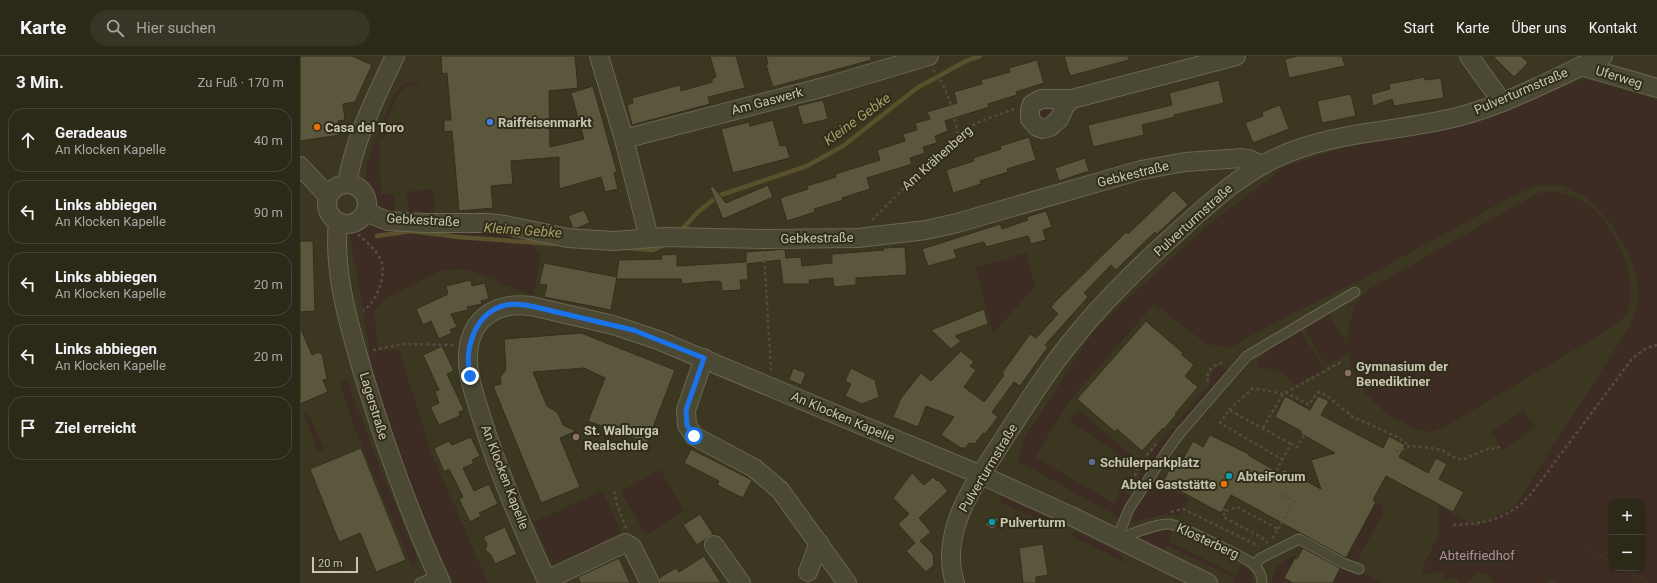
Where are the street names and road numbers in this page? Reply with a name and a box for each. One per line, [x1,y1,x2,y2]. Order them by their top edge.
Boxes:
street label: Uferweg [1594,63,1644,91]
street label: Pulverturmstraße [1472,64,1570,118]
street label: Am Gaswerk [730,84,805,118]
street label: Am Krähenberg [899,122,975,194]
street label: Gebkestraße [1096,158,1170,190]
street label: Pulverturmstraße [1151,181,1235,259]
street label: Gebkestraße [386,211,460,229]
street label: Gebkestraße [780,230,854,246]
street label: Lagerstraße [357,371,391,442]
street label: An Klocken Kapelle [789,388,897,446]
street label: Pulverturmstraße [956,421,1020,515]
street label: An Klocken Kapelle [478,423,532,532]
street label: Klosterberg [1175,520,1241,562]

